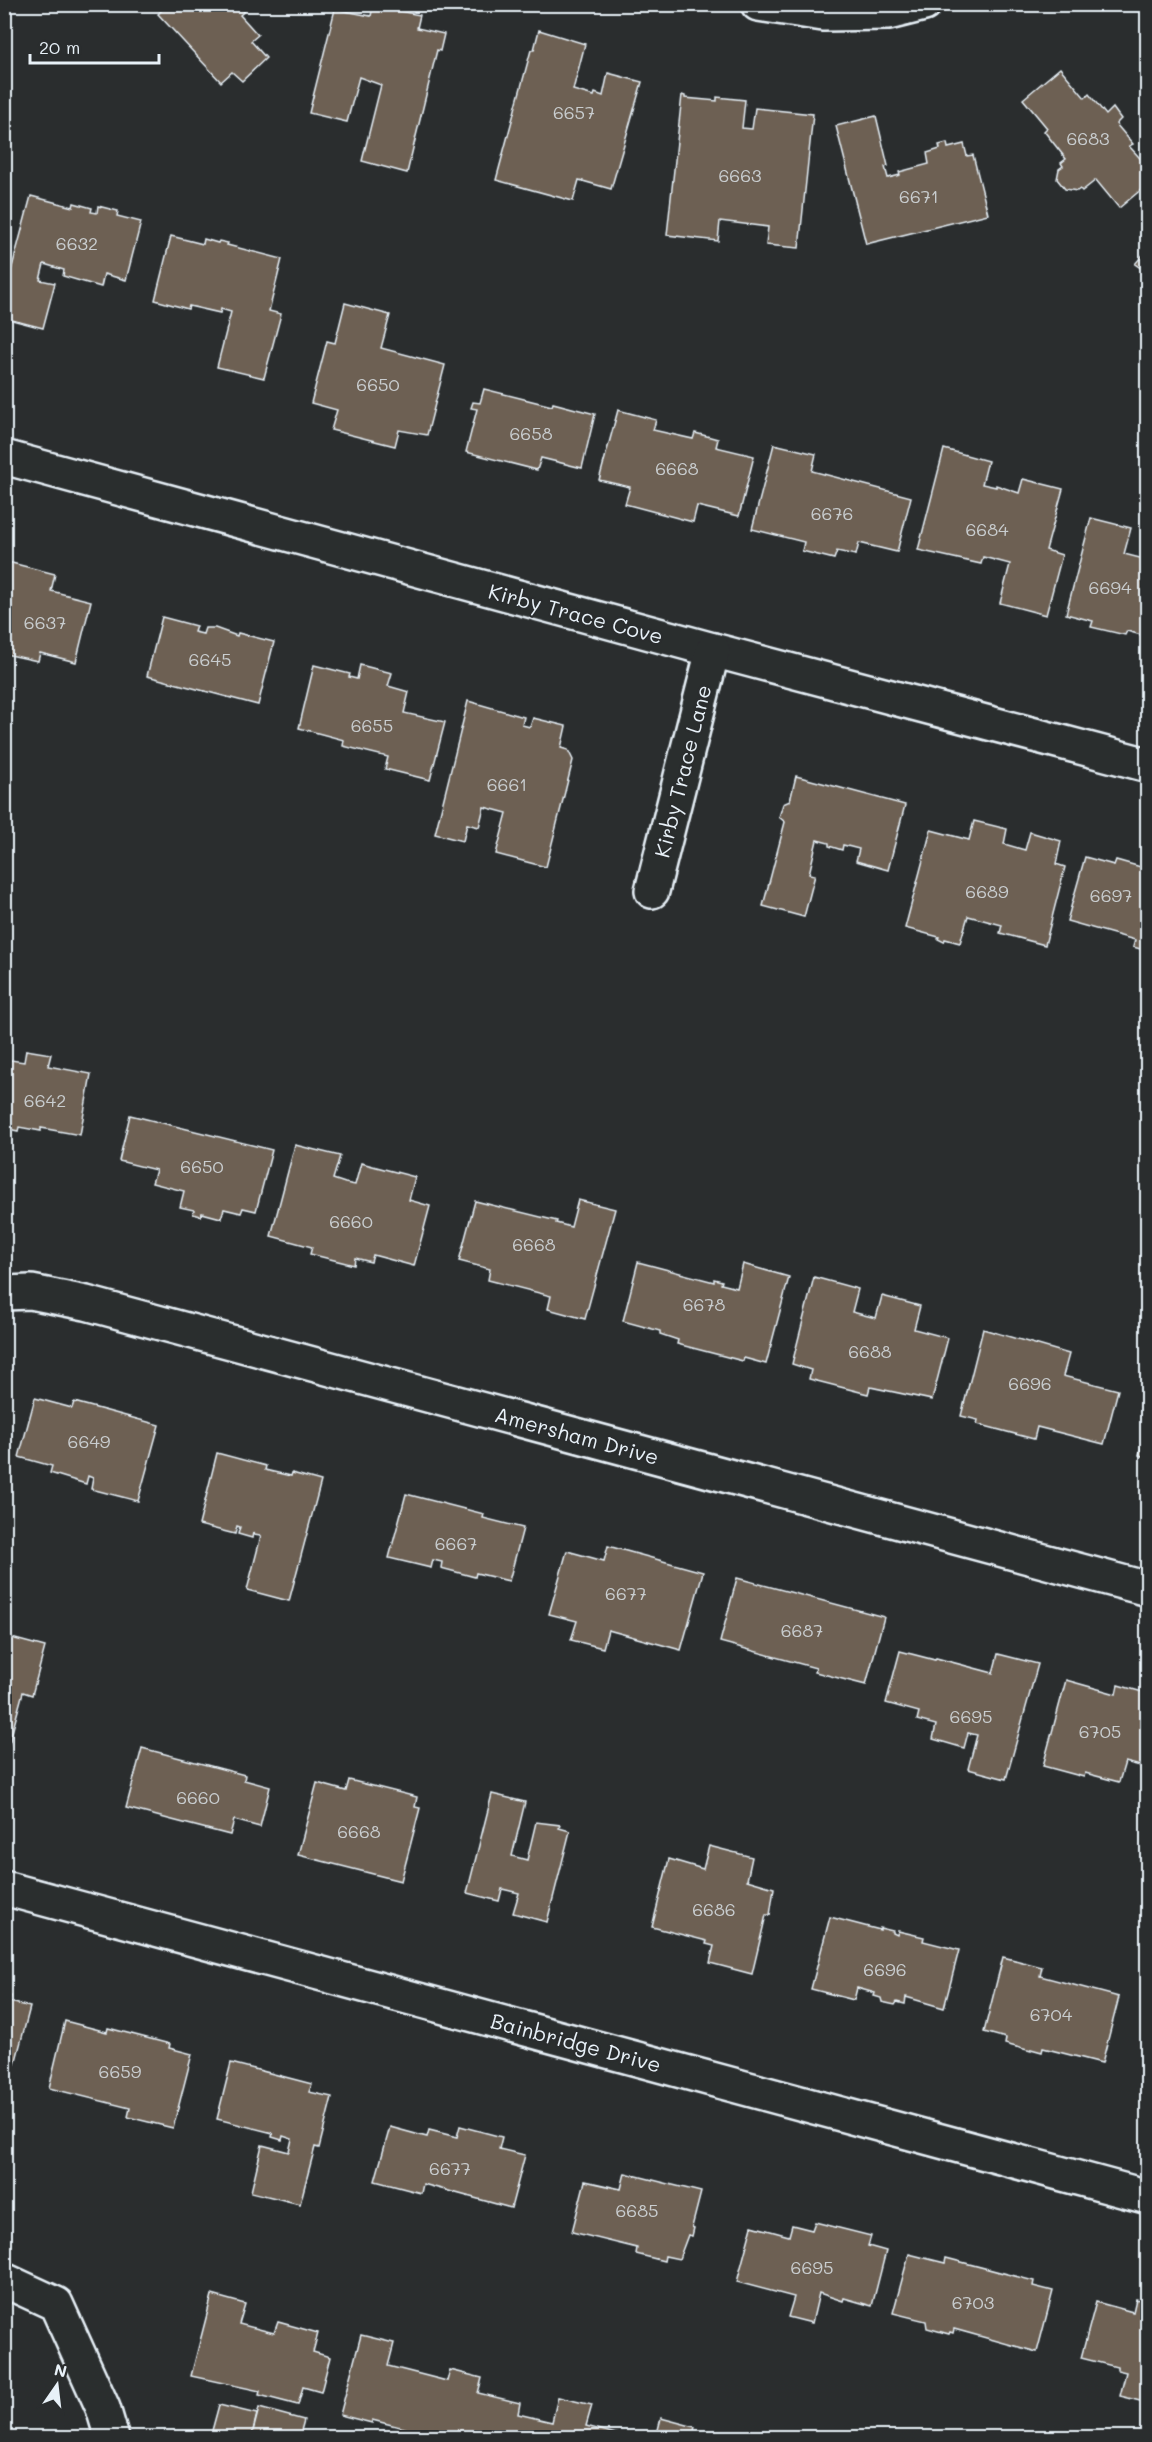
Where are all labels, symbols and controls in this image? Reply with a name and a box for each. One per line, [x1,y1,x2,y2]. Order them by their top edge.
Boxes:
scale bar [30,27,159,65]
text: 20 m [39,35,80,59]
house number: 6657 [553,100,595,124]
house number: 6683 [1066,126,1110,150]
house number: 6663 [718,163,762,187]
house number: 6671 [899,184,939,208]
house number: 6632 [56,231,98,255]
house number: 6650 [356,372,400,396]
house number: 6658 [509,421,553,445]
house number: 6668 [655,456,699,480]
house number: 6676 [811,501,853,525]
house number: 6684 [965,517,1009,541]
house number: 6694 [1089,575,1132,599]
street label: Kirby Trace Cove [486,577,666,649]
house number: 6637 [24,610,66,634]
house number: 6645 [189,647,231,671]
street label: Kirby Trace Lane [647,682,717,860]
house number: 6655 [351,713,393,737]
house number: 6661 [487,772,527,796]
house number: 6689 [965,879,1009,903]
house number: 6697 [1090,883,1132,907]
house number: 6642 [24,1088,66,1112]
house number: 6650 [180,1154,224,1178]
house number: 6660 [329,1209,373,1233]
house number: 6668 [512,1232,556,1256]
house number: 6678 [683,1292,725,1316]
house number: 6688 [848,1339,892,1363]
house number: 6696 [1008,1371,1052,1395]
street label: Amersham Drive [492,1400,662,1470]
house number: 6649 [68,1429,111,1453]
house number: 6667 [435,1531,477,1555]
house number: 6677 [605,1581,647,1605]
house number: 6687 [781,1618,823,1642]
house number: 6695 [950,1704,992,1728]
house number: 6705 [1079,1719,1121,1743]
house number: 6660 [176,1785,220,1809]
house number: 6668 [337,1819,381,1843]
house number: 6686 [692,1897,736,1921]
house number: 6696 [863,1957,907,1981]
house number: 6704 [1030,2002,1073,2026]
street label: Bainbridge Drive [488,2006,664,2078]
house number: 6659 [99,2059,142,2083]
house number: 6677 [429,2156,471,2180]
house number: 6685 [615,2198,659,2222]
house number: 6695 [791,2255,833,2279]
house number: 6703 [952,2290,994,2314]
north arrow [27,2355,87,2415]
text: N [52,2358,69,2382]

